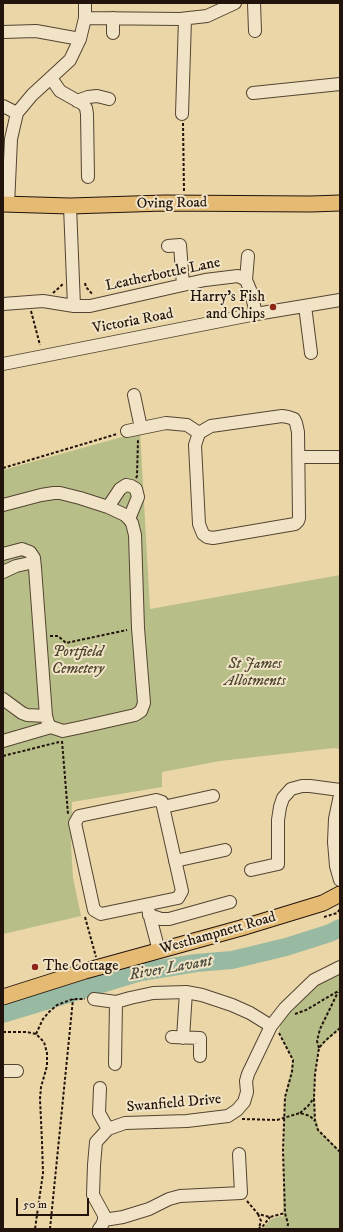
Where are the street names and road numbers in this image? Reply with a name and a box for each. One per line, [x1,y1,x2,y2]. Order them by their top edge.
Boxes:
street label: Oving Road [137,194,207,214]
street label: Leatherbottle Lane [104,254,222,296]
street label: Victoria Road [91,305,175,339]
street label: Westhampnett Road [158,909,278,959]
street label: Swanfield Drive [126,1091,222,1117]

